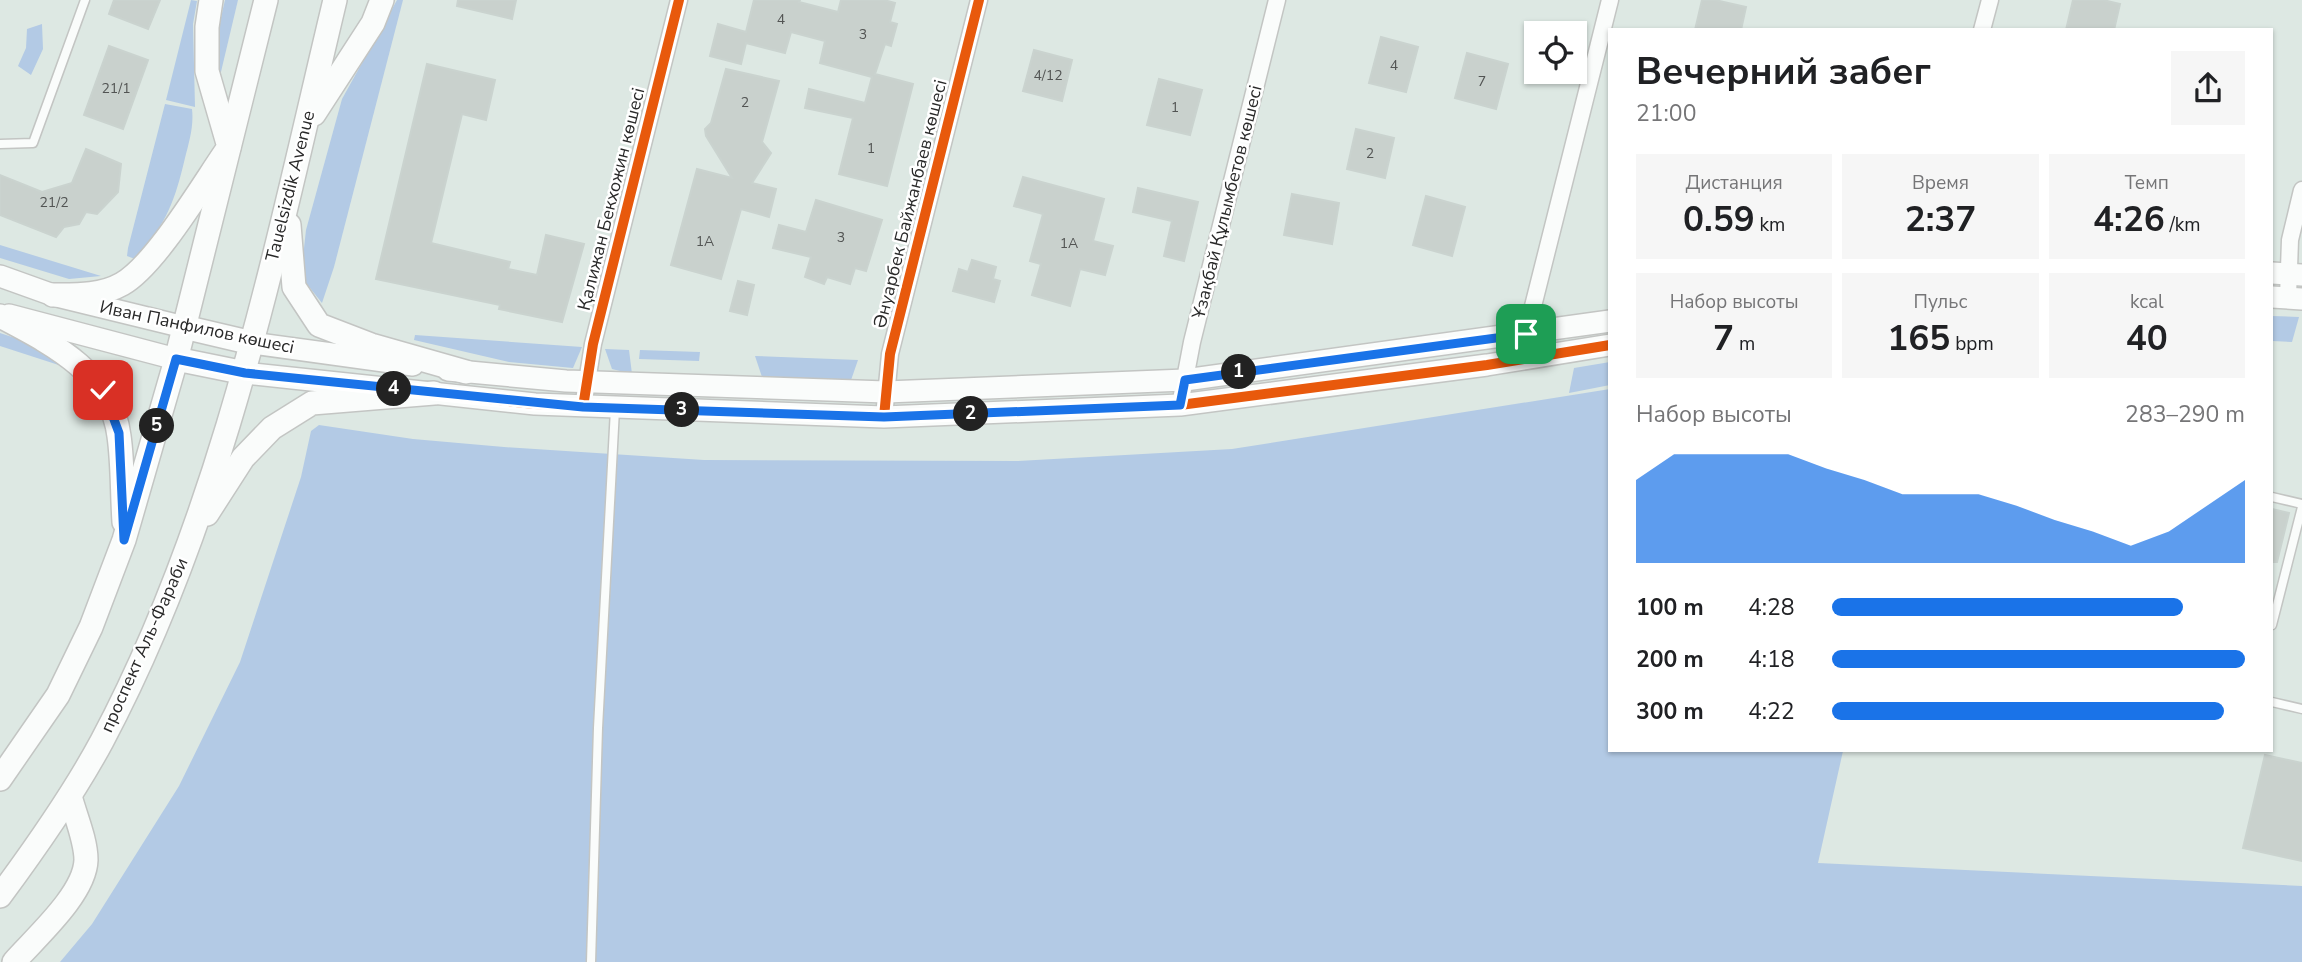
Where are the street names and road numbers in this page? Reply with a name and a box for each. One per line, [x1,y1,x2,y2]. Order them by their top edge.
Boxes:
street label: Әнуарбек Байжанбаев көшесі [867,77,953,331]
street label: Ұзақбай Құлымбетов көшесі [1186,83,1268,322]
street label: Қалижан Бекхожин көшесі [572,85,650,313]
street label: Tauelsizdik Avenue [260,108,320,264]
street label: Иван Панфилов көшесі [97,295,297,359]
street label: проспект Аль-Фараби [95,554,193,736]

